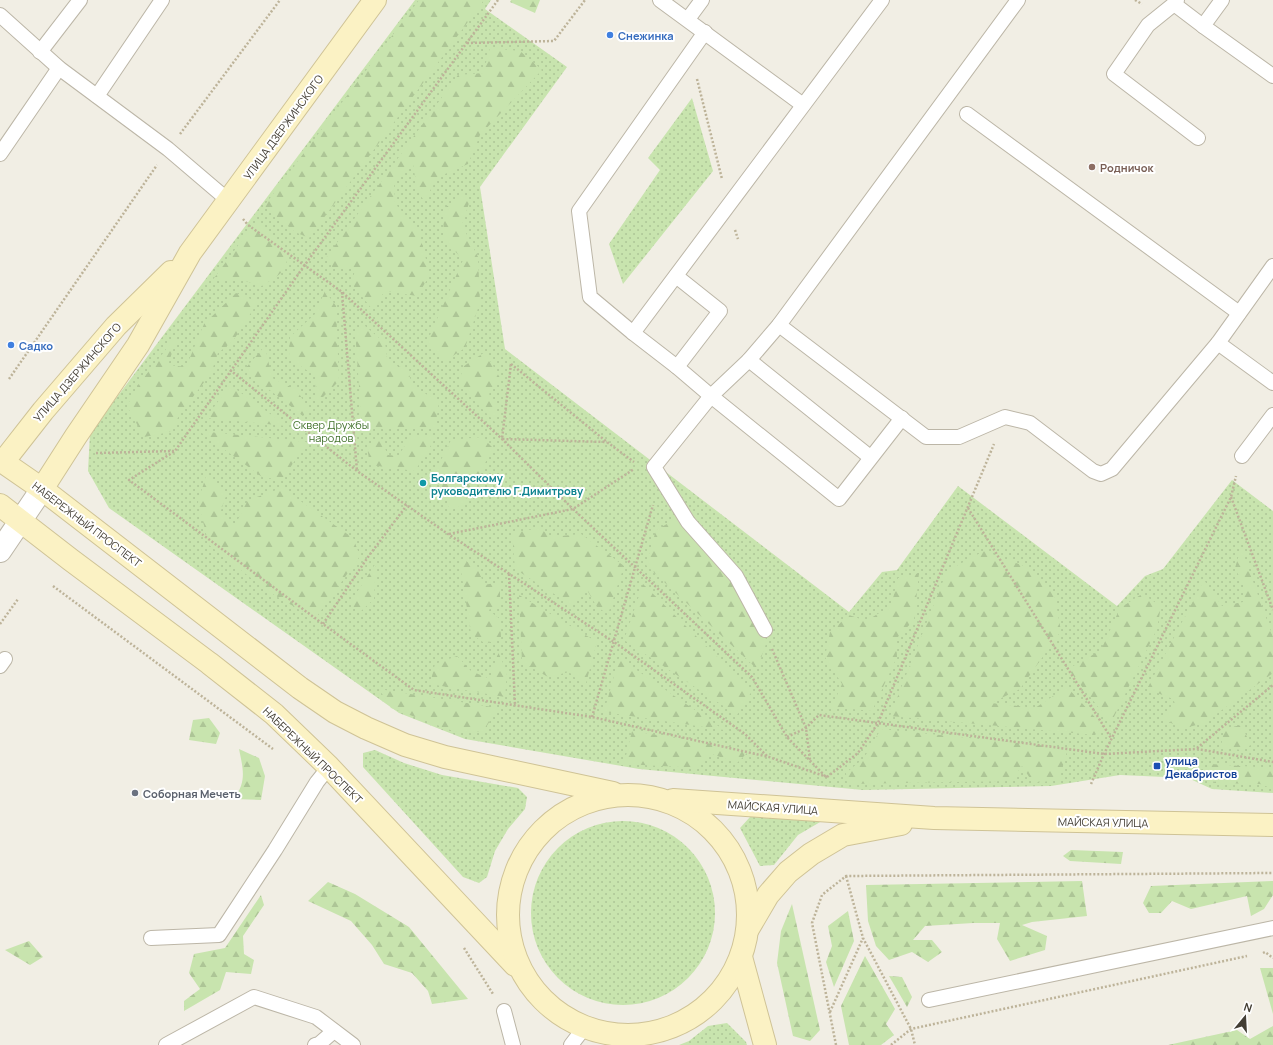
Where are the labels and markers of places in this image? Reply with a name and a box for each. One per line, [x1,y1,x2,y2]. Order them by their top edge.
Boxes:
place label: Снежинка [618,28,674,43]
marker: Снежинка [605,30,615,40]
place label: Родничок [1100,160,1154,175]
marker: Родничок [1087,162,1097,172]
place label: Садко [19,338,53,353]
marker: Садко [6,340,16,350]
place label: Болгарскому руководителю Г.Димитрову [431,470,584,498]
marker: Болгарскому руководителю Г.Димитрову [418,478,428,488]
place label: улица Декабристов [1165,753,1237,781]
marker: улица Декабристов [1152,761,1162,771]
place label: Соборная Мечеть [143,786,241,801]
marker: Соборная Мечеть [130,788,140,798]

